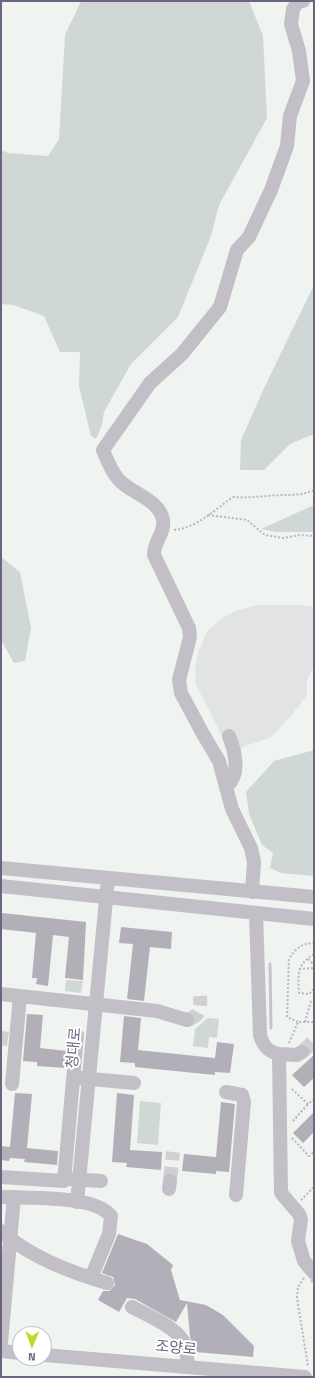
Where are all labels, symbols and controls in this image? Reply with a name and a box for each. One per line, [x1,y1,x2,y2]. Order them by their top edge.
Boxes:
street label: 청대로 [64,1027,86,1069]
north arrow [12,1326,52,1366]
street label: 조양로 [155,1338,197,1360]
text: N [28,1349,36,1365]

